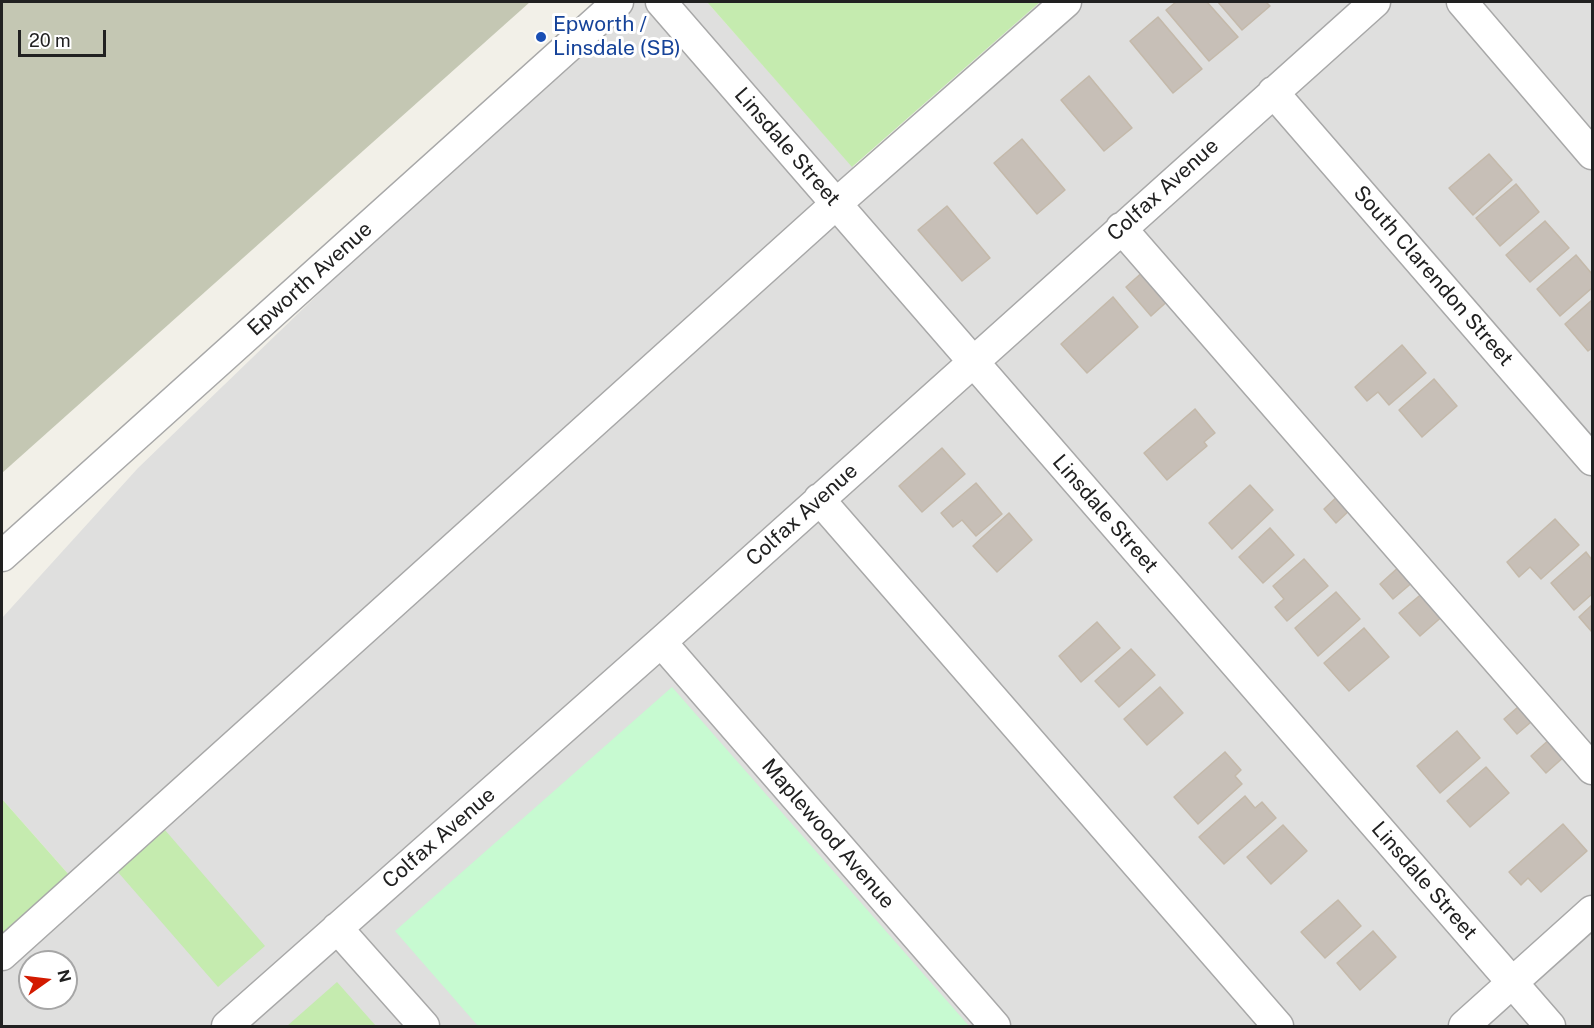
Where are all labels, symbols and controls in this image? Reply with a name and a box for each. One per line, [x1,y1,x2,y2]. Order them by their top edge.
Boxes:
place label: Epworth / Linsdale (SB) [553,12,681,62]
scale bar [21,18,110,56]
text: 20 m [29,30,71,51]
marker: Epworth / Linsdale (SB) [534,30,548,44]
street label: Linsdale Street [729,83,845,211]
street label: Colfax Avenue [1102,133,1224,247]
street label: South Clarendon Street [1348,181,1518,371]
street label: Epworth Avenue [243,217,377,341]
street label: Linsdale Street [1047,450,1163,578]
street label: Colfax Avenue [741,458,863,572]
street label: Maplewood Avenue [756,754,900,914]
street label: Colfax Avenue [378,782,500,894]
street label: Linsdale Street [1366,817,1482,945]
north arrow [18,950,78,1010]
text: N [53,968,75,984]

